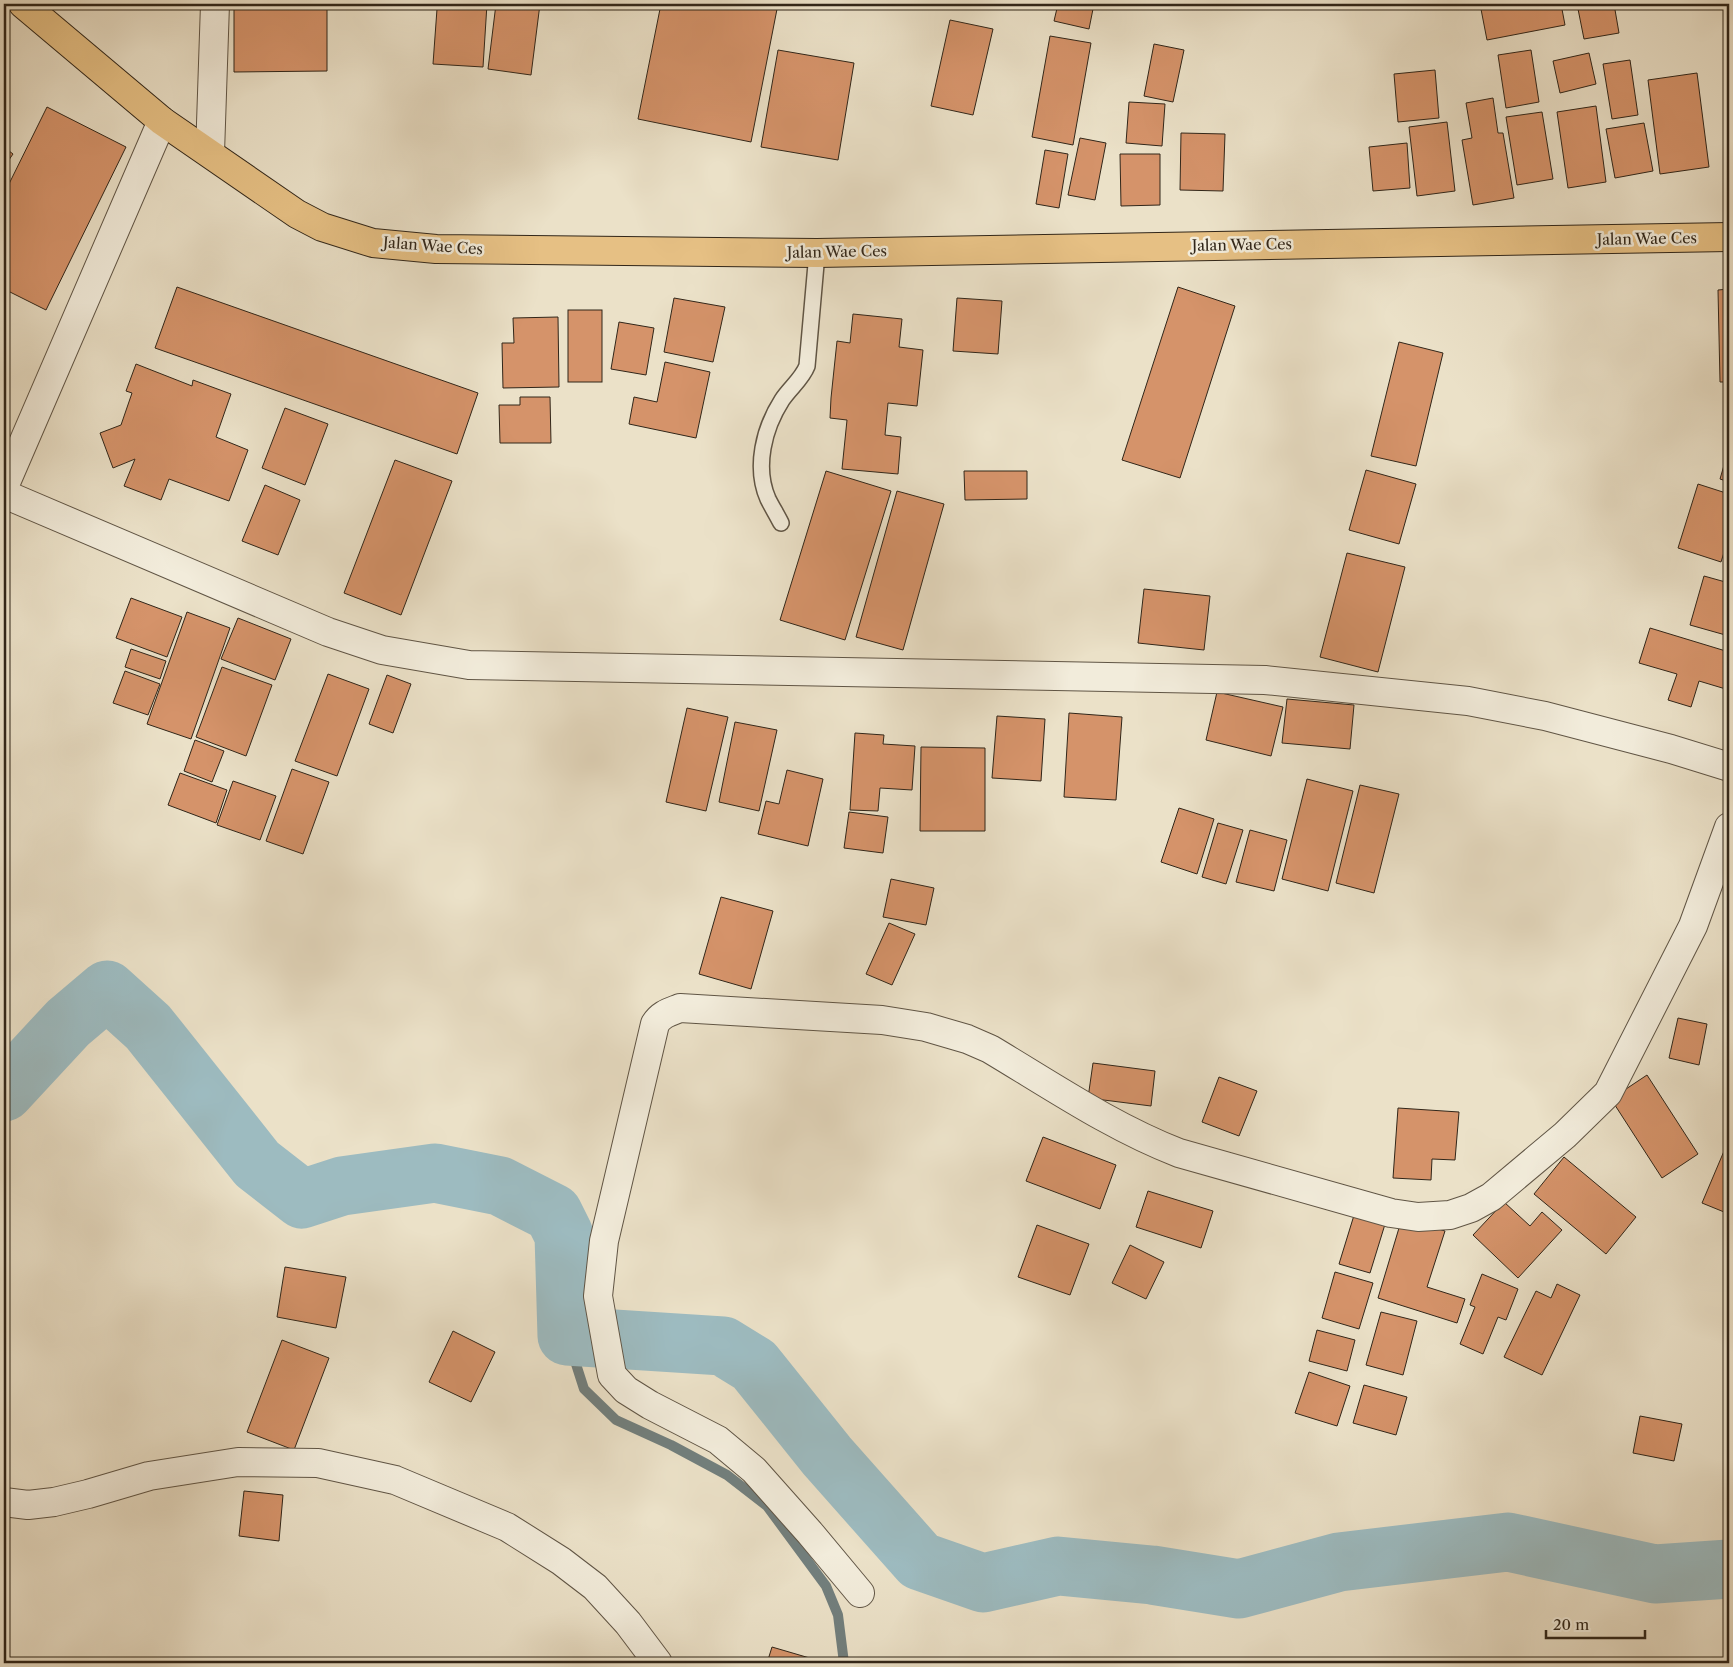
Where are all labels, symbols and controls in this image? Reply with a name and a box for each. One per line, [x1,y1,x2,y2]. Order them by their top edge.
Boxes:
street label: Jalan Wae Ces [1595,228,1697,249]
street label: Jalan Wae Ces [380,232,484,258]
street label: Jalan Wae Ces [1190,234,1292,255]
street label: Jalan Wae Ces [785,241,887,262]
scale bar [1546,1607,1644,1639]
text: 20 m [1553,1615,1589,1634]

